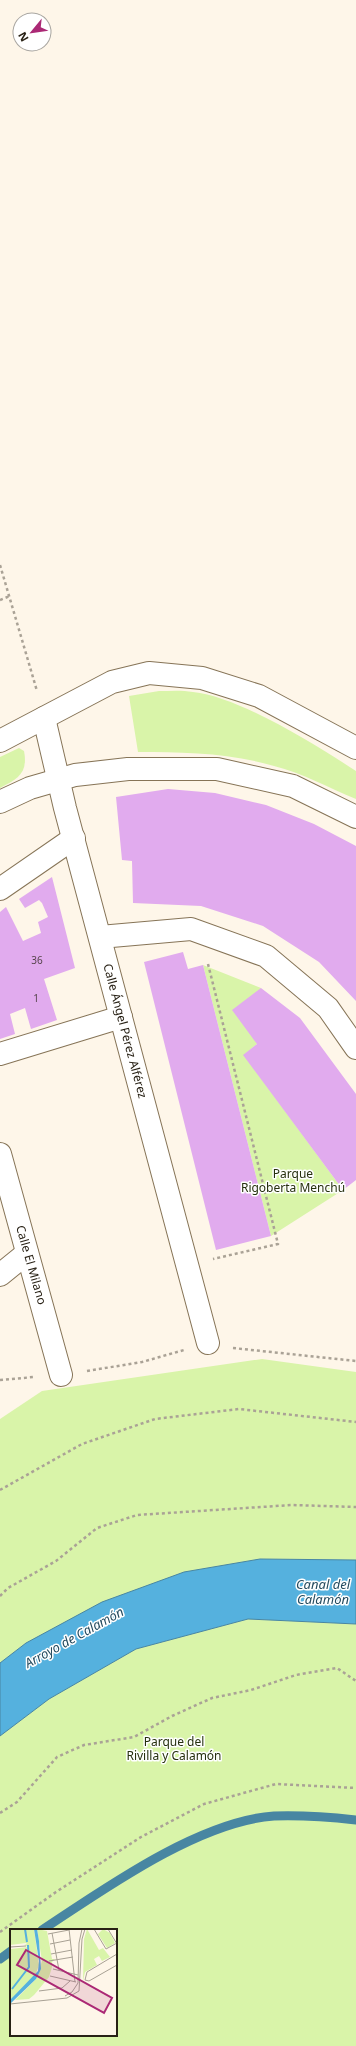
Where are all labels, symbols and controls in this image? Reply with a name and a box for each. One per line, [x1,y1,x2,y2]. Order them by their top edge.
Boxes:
north arrow [12,12,52,52]
text: N [14,30,32,45]
house number: 36 [31,953,43,967]
street label: Calle Ángel Pérez Alférez [99,962,152,1100]
house number: 1 [33,991,39,1005]
park label: Parque Rigoberta Menchú [241,1165,345,1196]
street label: Calle El Milano [12,1223,51,1307]
water label: Canal del Calamón [296,1575,351,1608]
water label: Arroyo de Calamón [20,1602,127,1672]
park label: Parque del Rivilla y Calamón [126,1733,222,1764]
inset map [10,1929,117,2036]

